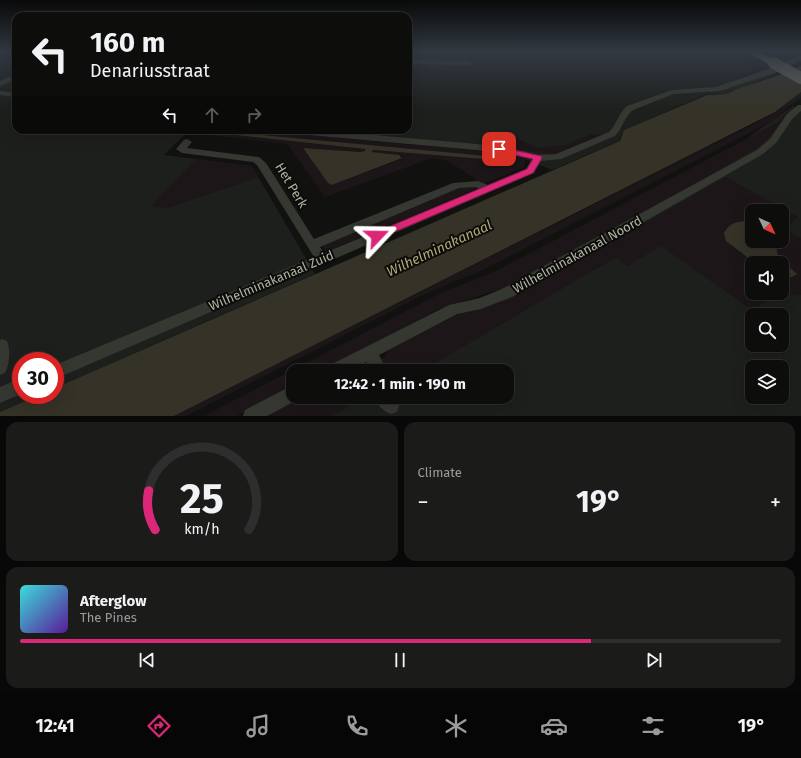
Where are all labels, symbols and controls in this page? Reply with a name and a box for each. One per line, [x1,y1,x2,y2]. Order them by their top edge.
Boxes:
text: 160 m [90,26,165,59]
icon: left [24,28,76,80]
text: Denariusstraat [90,60,210,82]
icon: left [159,104,181,126]
icon: ahead [201,104,223,126]
icon: right [243,104,265,126]
pin [482,132,516,166]
icon: arrive [488,138,510,160]
street label: Het Perk [272,160,311,211]
north arrow [745,204,789,248]
map controls [745,204,789,404]
street label: Wilhelminakanaal Noord [510,213,644,296]
position arrow [356,215,398,257]
water label: Wilhelminakanaal [384,217,495,280]
street label: Wilhelminakanaal Zuid [207,247,336,314]
button: sound [745,256,789,300]
button: search [745,308,789,352]
speed limit sign: 30 [12,352,64,404]
button: layers [745,360,789,404]
text: 12:42 · 1 min · 190 m [334,375,466,393]
text: Climate [418,465,462,480]
text: 25 [180,473,224,523]
text: 19° [576,484,622,520]
text: − [418,489,429,516]
text: + [770,489,781,516]
text: km/h [184,520,219,537]
text: Afterglow [80,592,146,610]
text: The Pines [80,610,137,625]
icon: previous [136,649,158,671]
icon: pause [389,649,411,671]
icon: next [643,649,665,671]
icon: directions [145,712,173,740]
icon: music [244,712,272,740]
icon: phone [343,712,371,740]
icon: climate [442,712,470,740]
icon: car [540,712,568,740]
icon: filters [639,712,667,740]
text: 12:41 [35,715,75,737]
text: 19° [738,715,766,737]

